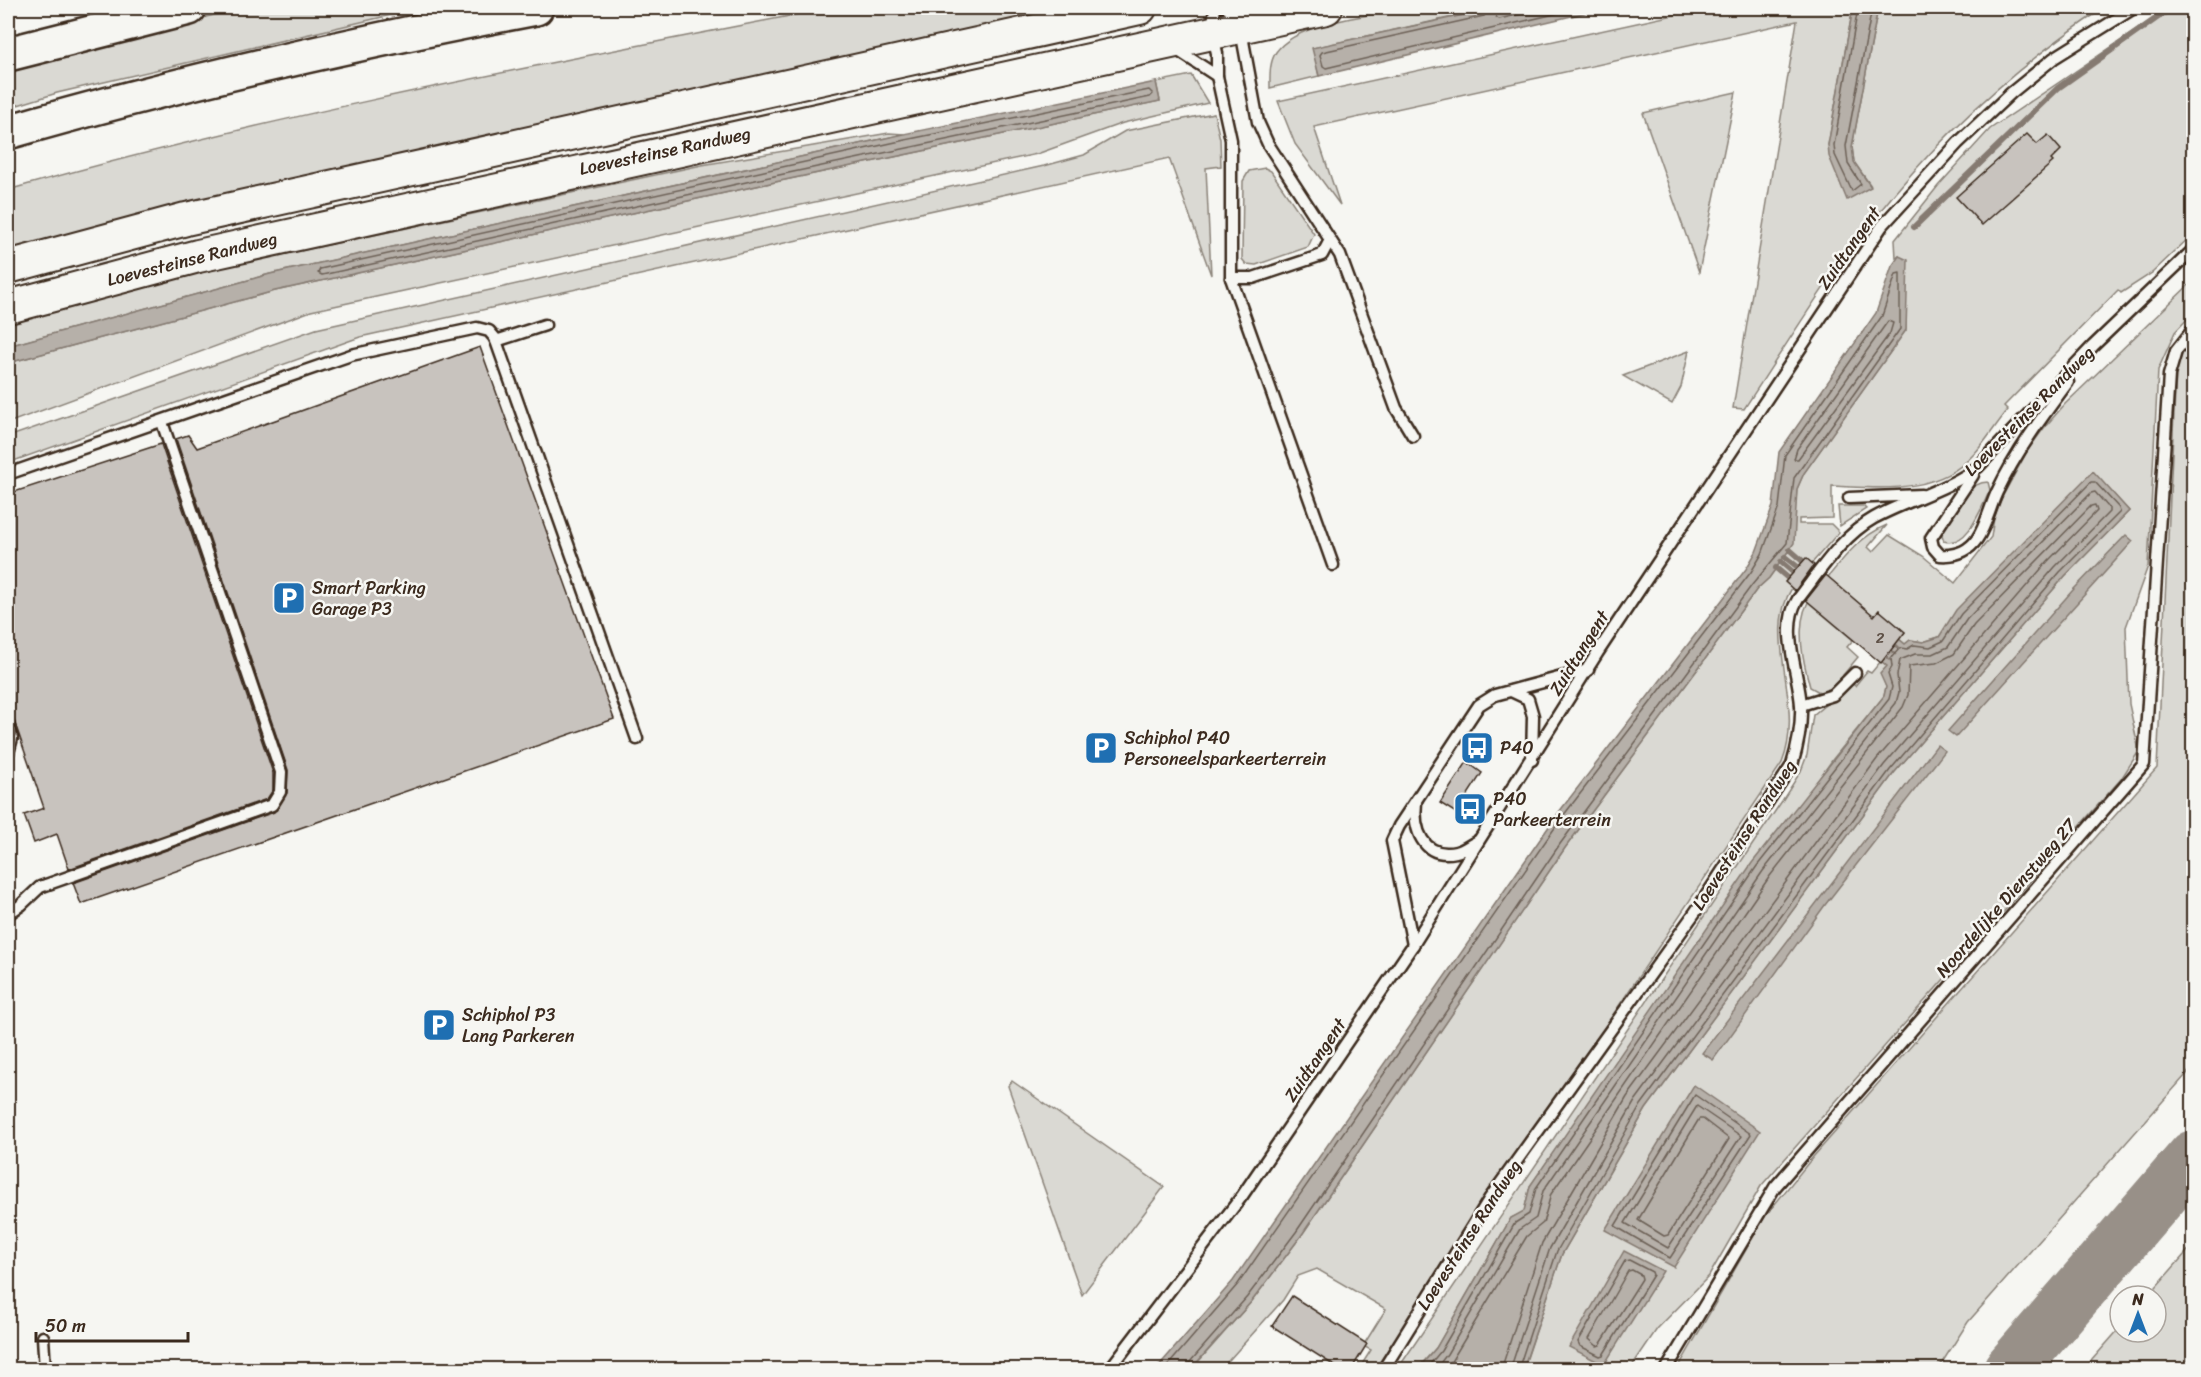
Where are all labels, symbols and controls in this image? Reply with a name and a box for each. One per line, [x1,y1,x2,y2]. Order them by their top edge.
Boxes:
street label: Loevesteinse Randweg [576,117,754,185]
street label: Zuidtangent [1808,199,1890,296]
street label: Loevesteinse Randweg [103,222,281,296]
street label: Loevesteinse Randweg [1956,338,2102,484]
place label: Smart Parking Garage P3 [312,572,426,625]
parking icon: Smart Parking Garage P3 [271,580,307,616]
street label: Zuidtangent [1540,603,1618,702]
house number: 2 [1876,625,1885,651]
place label: Schiphol P40 Personeelsparkeerterrein [1124,722,1326,775]
parking icon: Schiphol P40 Personeelsparkeerterrein [1083,730,1119,766]
bus stop icon: P40 [1459,730,1495,766]
place label: P40 [1500,732,1534,764]
street label: Loevesteinse Randweg [1683,753,1805,917]
place label: P40 Parkeerterrein [1493,783,1611,836]
bus stop icon: P40 Parkeerterrein [1452,791,1488,827]
street label: Noordelijke Dienstweg 27 [1927,810,2086,985]
place label: Schiphol P3 Lang Parkeren [462,999,575,1052]
parking icon: Schiphol P3 Lang Parkeren [421,1007,457,1043]
street label: Zuidtangent [1275,1011,1355,1109]
street label: Loevesteinse Randweg [1408,1153,1530,1317]
north arrow [2108,1284,2168,1344]
text: N [2131,1285,2144,1314]
scale bar [36,1305,188,1343]
text: 50 m [45,1310,86,1342]

